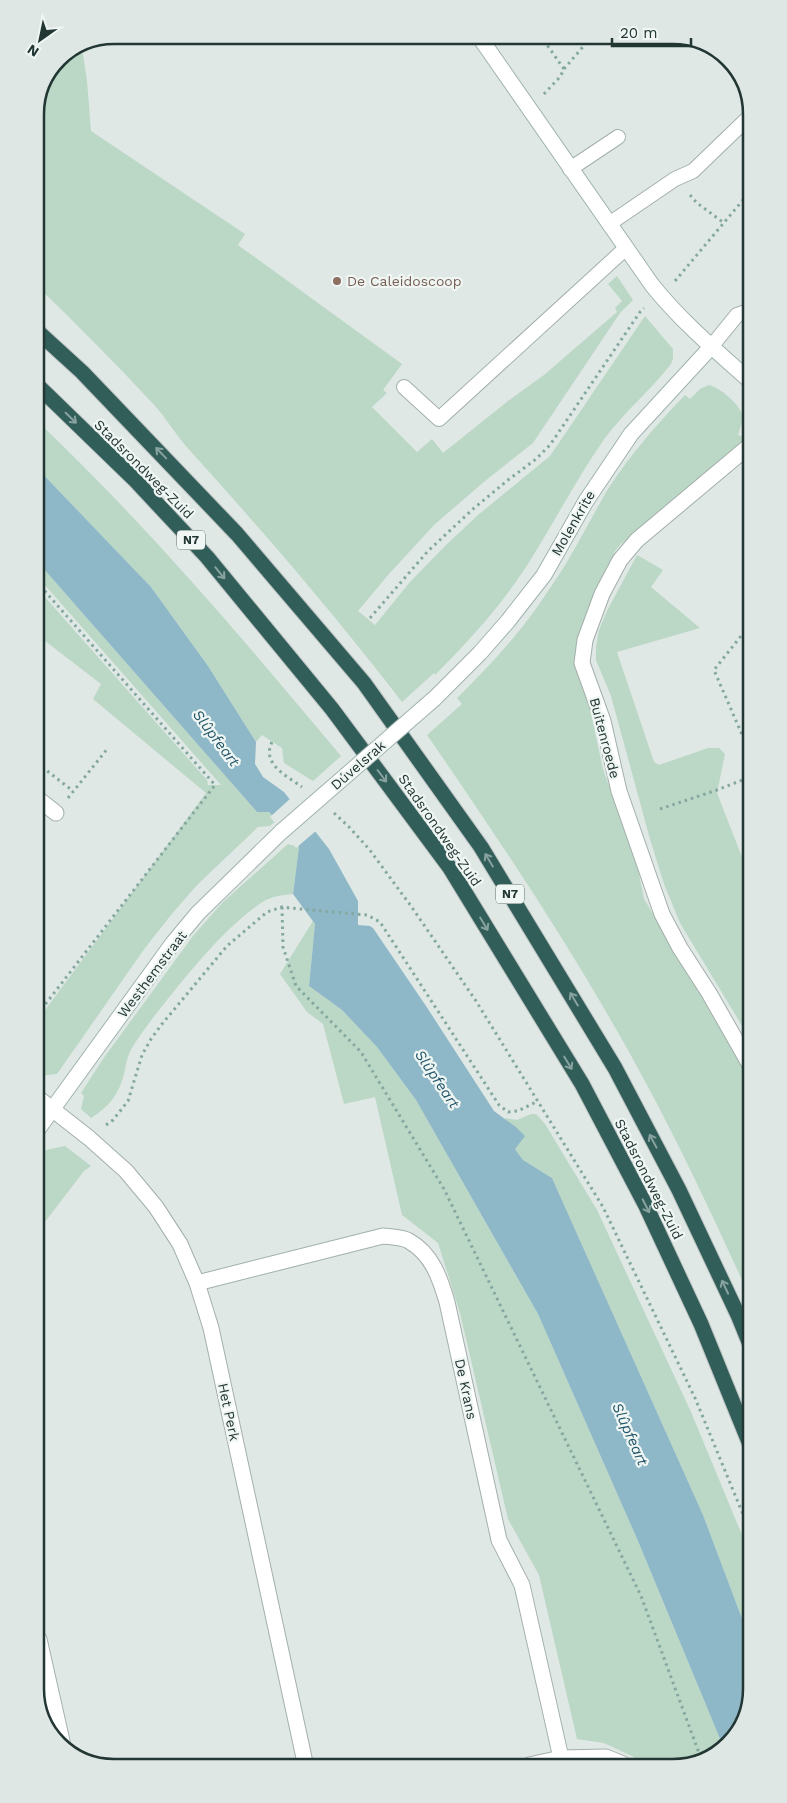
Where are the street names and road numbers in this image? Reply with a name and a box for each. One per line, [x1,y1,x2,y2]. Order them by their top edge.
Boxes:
street label: Stadsrondweg-Zuid [91,416,197,522]
street label: Molenkrite [548,488,598,558]
road number: N7 [177,530,205,550]
street label: Buitenroede [587,696,623,780]
street label: Dúvelsrak [327,737,389,793]
street label: Stadsrondweg-Zuid [395,771,485,889]
road number: N7 [496,884,524,904]
street label: Westhemstraat [114,927,190,1021]
street label: Stadsrondweg-Zuid [612,1116,686,1242]
street label: De Krans [452,1357,480,1421]
street label: Het Perk [215,1382,243,1442]

